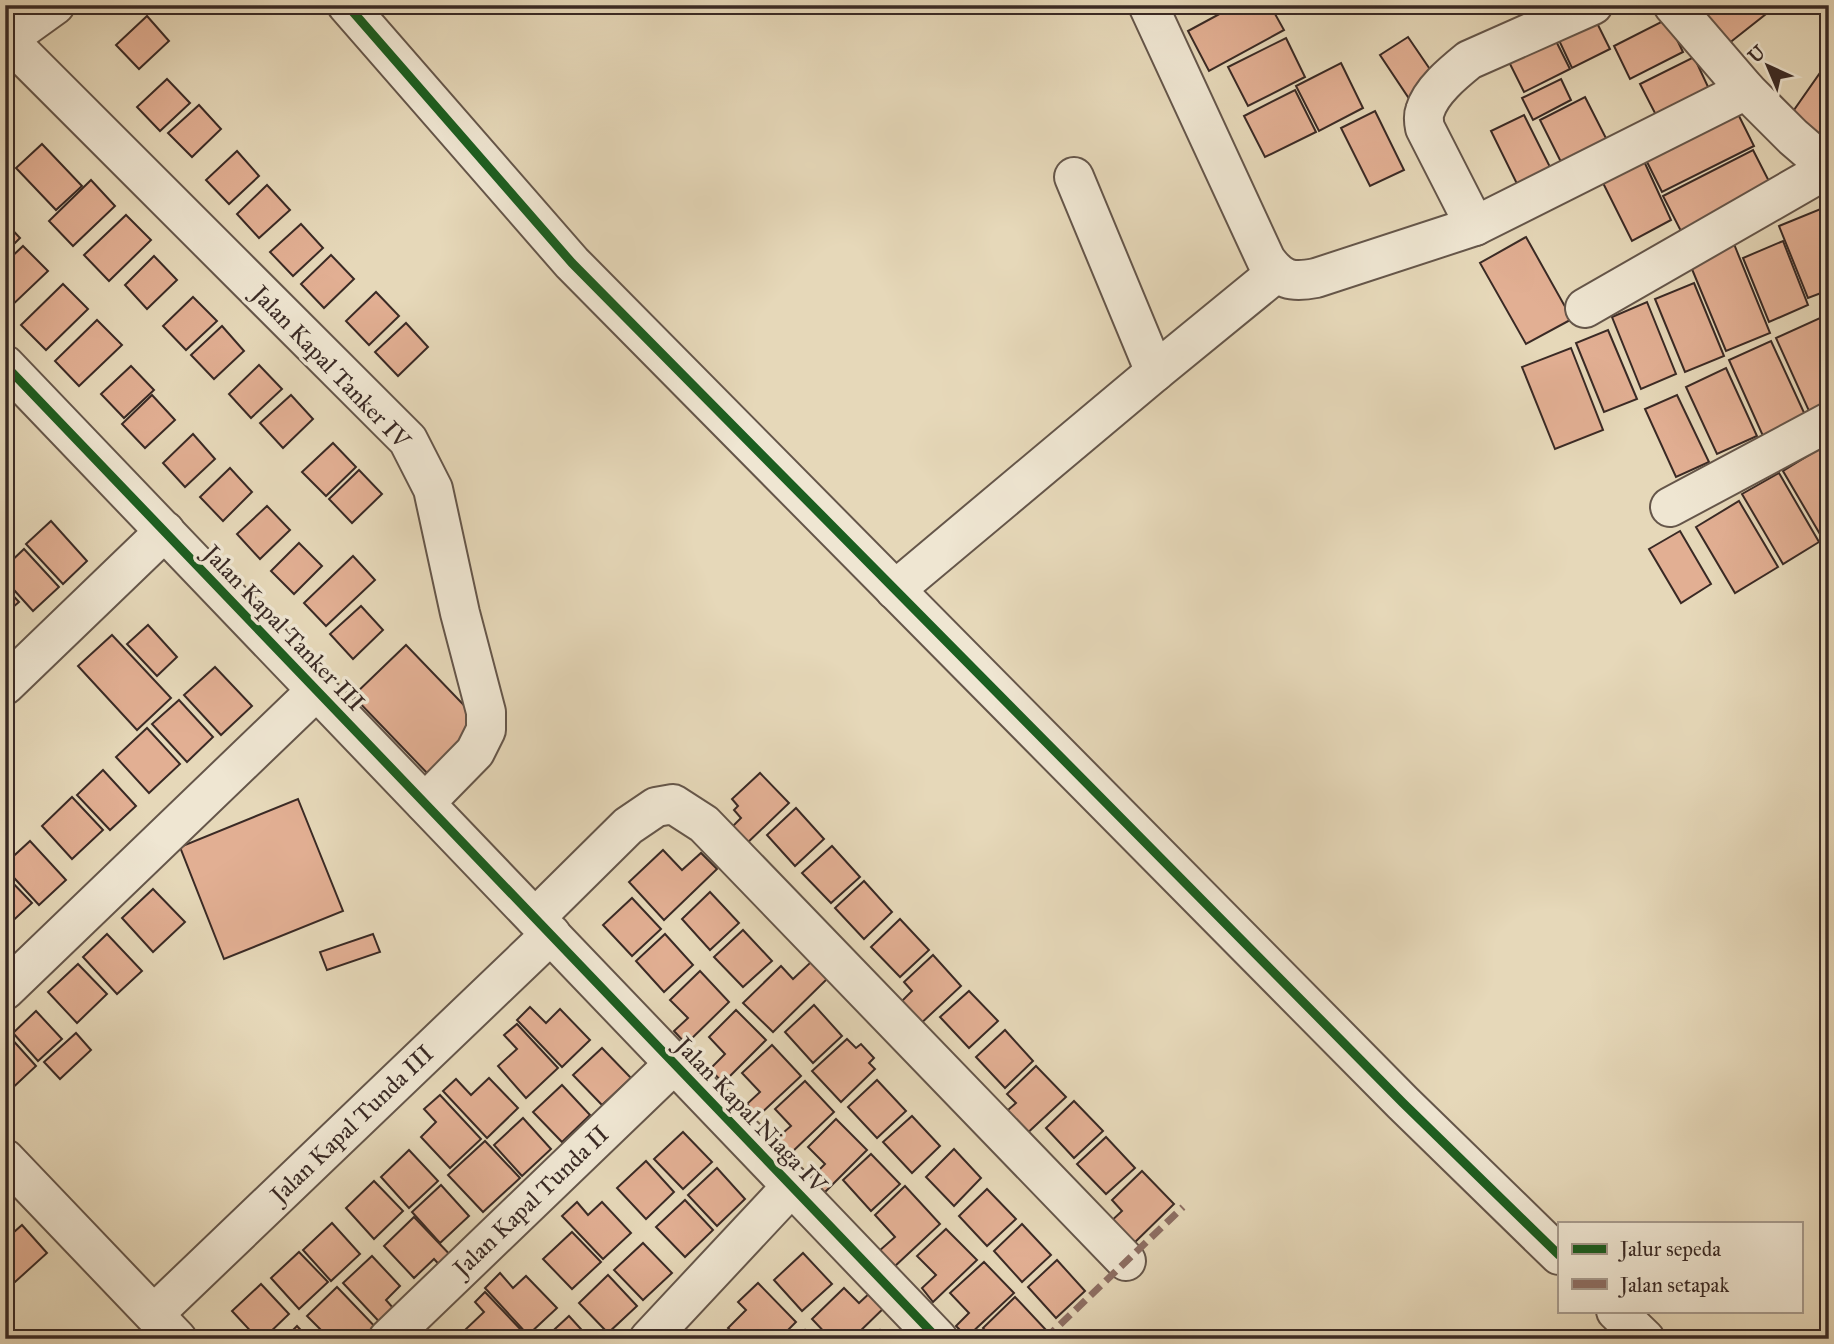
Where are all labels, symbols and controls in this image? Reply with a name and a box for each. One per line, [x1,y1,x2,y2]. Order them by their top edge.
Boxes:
north arrow [1732,32,1802,102]
text: U [1743,40,1771,68]
street label: Jalan Kapal Tanker IV [243,277,417,456]
street label: Jalan Kapal Tanker III [195,537,371,717]
street label: Jalan Kapal Niaga IV [667,1029,834,1200]
street label: Jalan Kapal Tunda III [262,1039,440,1212]
street label: Jalan Kapal Tunda II [445,1119,615,1285]
legend [1558,1222,1802,1312]
text: Jalur sepeda [1618,1236,1721,1262]
text: Jalan setapak [1618,1272,1729,1298]

